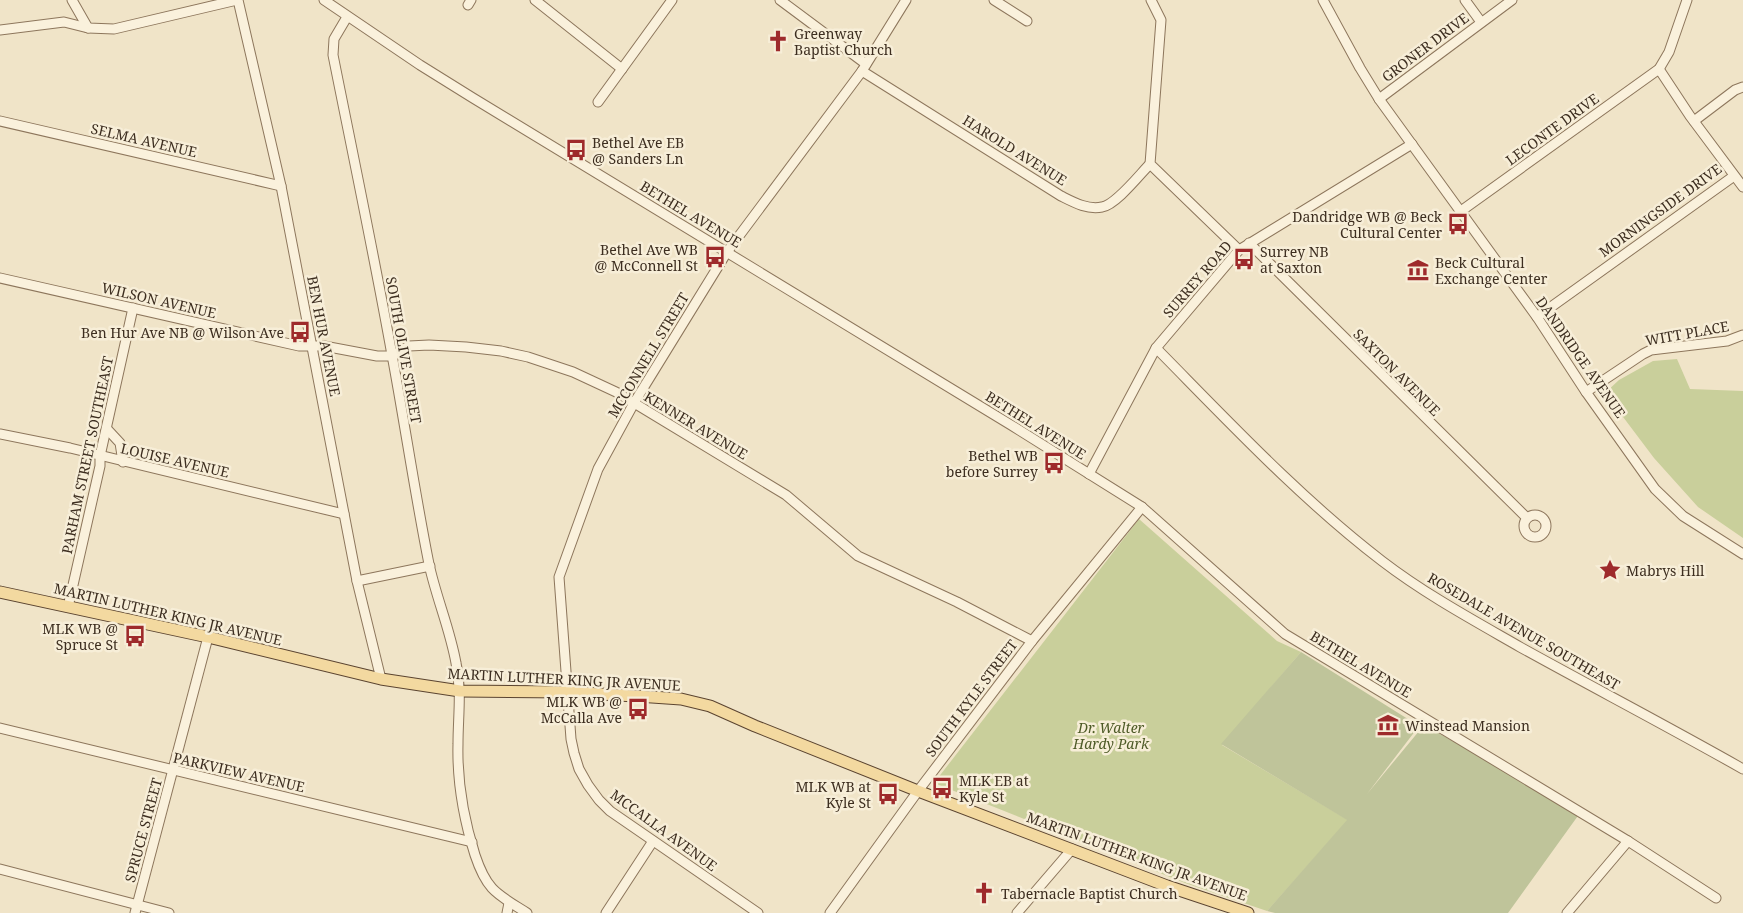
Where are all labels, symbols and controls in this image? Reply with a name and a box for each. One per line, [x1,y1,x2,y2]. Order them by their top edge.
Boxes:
street label: GRONER DRIVE [1378,8,1473,86]
place label: Greenway Baptist Church [794,24,893,59]
church icon: Greenway Baptist Church [765,28,791,54]
street label: LECONTE DRIVE [1502,89,1603,169]
street label: HAROLD AVENUE [959,110,1071,190]
street label: SELMA AVENUE [89,119,199,161]
place label: Bethel Ave EB @ Sanders Ln [592,133,684,168]
bus stop icon: Bethel Ave EB @ Sanders Ln [563,137,589,163]
street label: MORNINGSIDE DRIVE [1595,159,1725,261]
street label: BETHEL AVENUE [637,176,745,252]
place label: Dandridge WB @ Beck Cultural Center [1292,207,1443,242]
bus stop icon: Dandridge WB @ Beck Cultural Center [1445,211,1471,237]
street label: SURREY ROAD [1158,237,1236,321]
place label: Bethel Ave WB @ McConnell St [594,240,698,275]
place label: Surrey NB at Saxton [1260,242,1329,277]
bus stop icon: Bethel Ave WB @ McConnell St [702,244,728,270]
bus stop icon: Surrey NB at Saxton [1231,246,1257,272]
place label: Beck Cultural Exchange Center [1435,253,1548,288]
museum icon: Beck Cultural Exchange Center [1405,257,1431,283]
street label: BEN HUR AVENUE [303,274,345,398]
street label: SOUTH OLIVE STREET [382,275,426,425]
street label: WILSON AVENUE [100,278,219,323]
street label: MCCONNELL STREET [603,288,693,421]
street label: DANDRIDGE AVENUE [1532,293,1630,422]
street label: WITT PLACE [1644,316,1731,350]
bus stop icon: Ben Hur Ave NB @ Wilson Ave [287,319,313,345]
place label: Ben Hur Ave NB @ Wilson Ave [81,323,284,342]
street label: SAXTON AVENUE [1349,324,1445,420]
street label: PARHAM STREET SOUTHEAST [57,354,117,556]
street label: BETHEL AVENUE [982,386,1090,464]
street label: KENNER AVENUE [641,387,752,464]
street label: LOUISE AVENUE [119,438,231,482]
place label: Bethel WB before Surrey [946,446,1038,481]
bus stop icon: Bethel WB before Surrey [1041,450,1067,476]
place icon: Mabrys Hill [1597,557,1623,583]
place label: Mabrys Hill [1626,561,1705,580]
street label: ROSEDALE AVENUE SOUTHEAST [1425,568,1624,694]
street label: MARTIN LUTHER KING JR AVENUE [52,578,284,650]
place label: MLK WB @ Spruce St [42,619,118,654]
bus stop icon: MLK WB @ Spruce St [122,623,148,649]
street label: BETHEL AVENUE [1307,626,1415,702]
street label: SOUTH KYLE STREET [921,635,1022,760]
street label: MARTIN LUTHER KING JR AVENUE [447,663,681,695]
place label: MLK WB @ McCalla Ave [541,692,622,727]
bus stop icon: MLK WB @ McCalla Ave [625,696,651,722]
museum icon: Winstead Mansion [1375,712,1401,738]
place label: Winstead Mansion [1405,716,1530,735]
park label: Dr. Walter Hardy Park [1072,718,1150,753]
street label: PARKVIEW AVENUE [171,748,307,796]
place label: MLK EB at Kyle St [959,771,1029,806]
street label: SPRUCE STREET [120,775,166,884]
bus stop icon: MLK EB at Kyle St [929,775,955,801]
place label: MLK WB at Kyle St [795,777,871,812]
bus stop icon: MLK WB at Kyle St [875,781,901,807]
street label: MCCALLA AVENUE [607,785,721,875]
street label: MARTIN LUTHER KING JR AVENUE [1024,807,1250,905]
church icon: Tabernacle Baptist Church [971,880,997,906]
place label: Tabernacle Baptist Church [1001,884,1178,903]

